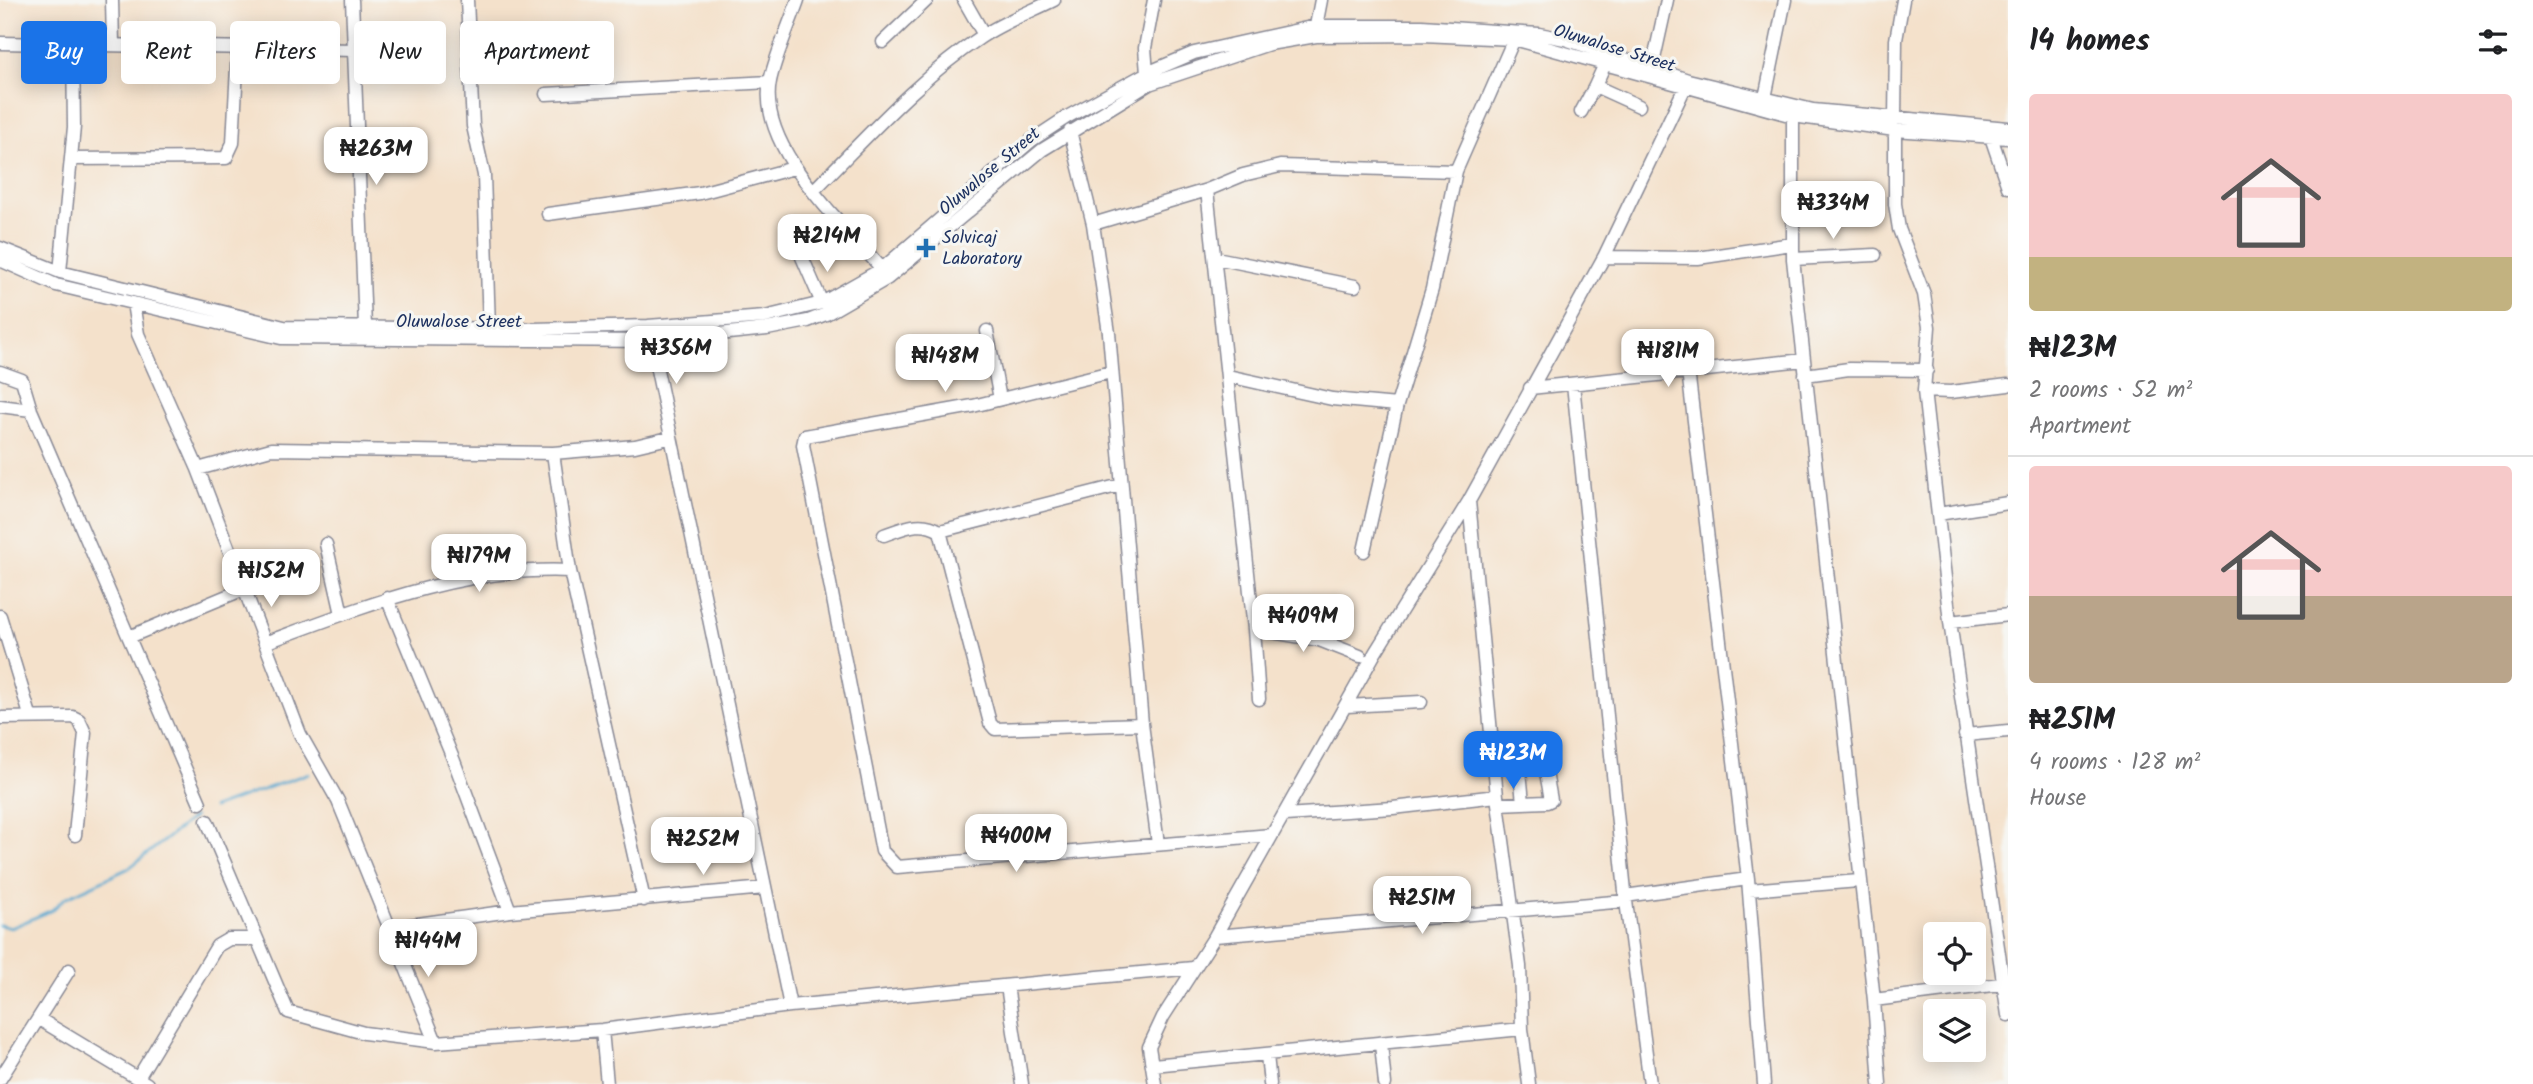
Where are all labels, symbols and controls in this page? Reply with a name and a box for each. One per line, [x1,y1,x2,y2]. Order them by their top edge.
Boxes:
street label: Oluwalose Street [1550,17,1679,82]
text: 14 homes [2029,18,2150,66]
chip: Buy [21,21,107,84]
chip: Rent [121,21,216,84]
chip: Filters [230,21,340,84]
chip: New [354,21,446,84]
chip: Apartment [460,21,614,84]
icon: filters [2474,23,2512,61]
street label: Oluwalose Street [932,120,1048,224]
pin: ₦263M [327,128,425,187]
text: ₦263M [340,132,412,168]
icon: home [2208,140,2334,266]
pin: ₦334M [1784,182,1882,241]
text: ₦334M [1797,186,1869,222]
pin: ₦214M [778,215,876,274]
text: ₦214M [794,219,860,255]
place label: Solvicaj Laboratory [942,224,1022,274]
marker: Solvicaj Laboratory [916,238,936,258]
street label: Oluwalose Street [396,308,523,337]
text: ₦123M [2029,325,2116,373]
pin: ₦356M [627,326,725,386]
pin: ₦181M [1619,330,1717,389]
text: ₦356M [641,331,711,367]
pin: ₦148M [896,334,994,394]
text: ₦181M [1637,334,1699,370]
text: ₦148M [911,339,979,375]
text: 2 rooms · 52 m² [2029,373,2192,409]
text: Apartment [2029,409,2131,445]
icon: home [2208,512,2334,638]
pin: ₦179M [430,534,528,594]
text: ₦179M [447,539,511,575]
pin: ₦152M [222,550,320,609]
text: ₦152M [238,554,304,590]
pin: ₦409M [1254,594,1352,654]
text: ₦409M [1268,599,1338,635]
text: ₦251M [2029,697,2115,745]
pin: ₦123M [1464,732,1562,791]
text: ₦123M [1480,736,1546,772]
text: 4 rooms · 128 m² [2029,745,2200,781]
text: House [2029,781,2086,817]
pin: ₦400M [967,814,1065,874]
pin: ₦252M [654,818,752,877]
text: ₦400M [981,819,1051,855]
text: ₦252M [667,822,739,858]
pin: ₦251M [1373,876,1471,936]
text: ₦251M [1389,881,1455,917]
pin: ₦144M [379,920,477,979]
map controls [1923,922,1986,1062]
button: locate [1923,922,1986,985]
text: ₦144M [395,924,461,960]
button: layers [1923,999,1986,1062]

